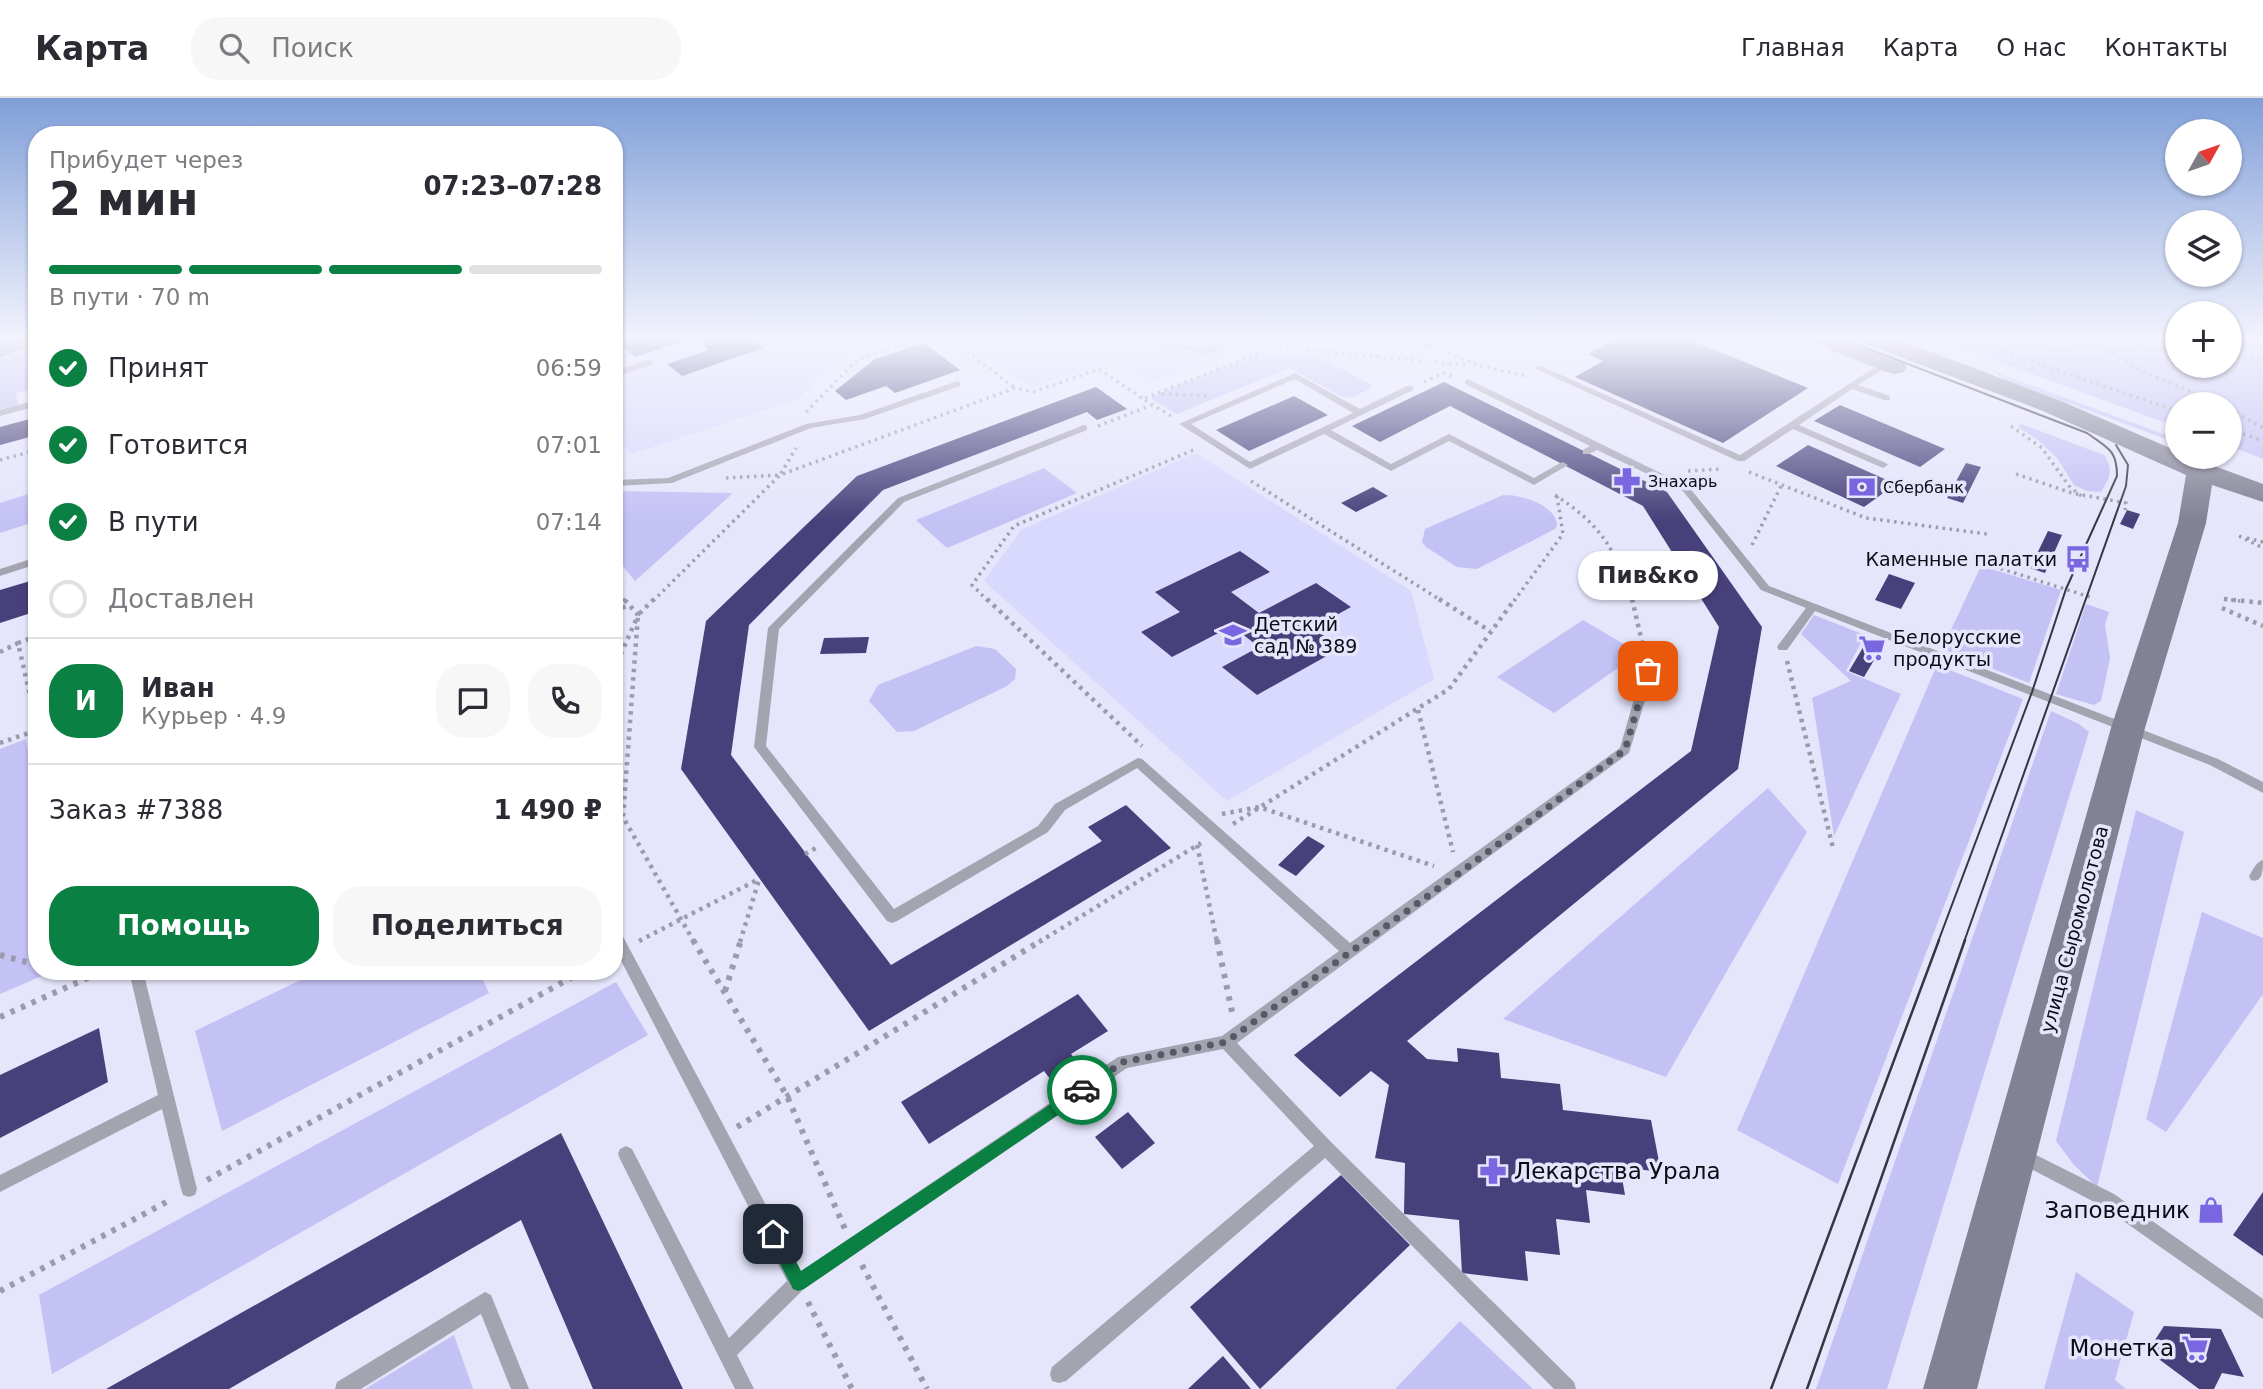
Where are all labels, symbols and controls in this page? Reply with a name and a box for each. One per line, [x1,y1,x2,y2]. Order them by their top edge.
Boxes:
search box [191,17,681,80]
text: Карта [35,29,149,68]
icon: search [215,29,253,67]
text: Поиск [271,33,354,63]
text: Главная [1741,34,1845,62]
text: Карта [1883,34,1958,62]
text: О нас [1996,34,2066,62]
text: Контакты [2104,34,2228,62]
north arrow [2165,119,2242,196]
map controls [2165,119,2242,469]
text: Прибудет через [49,147,243,173]
text: 07:23–07:28 [423,171,602,201]
text: 2 мин [49,172,199,226]
button: layers [2165,210,2242,287]
text: В пути · 70 m [49,284,210,310]
button: + [2165,301,2242,378]
icon: check [49,349,87,387]
text: Принят [108,353,209,383]
text: 06:59 [536,355,602,381]
button: − [2165,392,2242,469]
icon: check [49,426,87,464]
text: Готовится [108,430,248,460]
text: 07:01 [536,432,602,458]
pharmacy icon: Знахарь [1612,466,1642,496]
place label: Знахарь [1648,472,1717,491]
bank icon: Сбербанк [1847,472,1877,502]
place label: Сбербанк [1883,478,1964,497]
icon: check [49,503,87,541]
text: В пути [108,507,199,537]
text: 07:14 [536,509,602,535]
bus stop icon: Каменные палатки [2063,544,2093,574]
place label: Каменные палатки [1866,548,2057,570]
callout: Пив&ко [1578,552,1718,601]
text: Пив&ко [1597,562,1699,588]
text: Доставлен [108,584,255,614]
place label: Детский сад № 389 [1254,613,1357,657]
school or university icon: Детский сад № 389 [1218,620,1248,650]
place label: Белорусские продукты [1893,626,2021,670]
supermarket icon: Белорусские продукты [1857,633,1887,663]
pin [1618,641,1678,701]
icon: bag [1629,652,1667,690]
button: chat [436,664,510,738]
button: phone [528,664,602,738]
text: Иван [141,673,215,703]
text: И [75,686,97,716]
text: Курьер · 4.9 [141,703,286,729]
text: Заказ #7388 [49,795,223,825]
text: 1 490 ₽ [493,795,602,825]
street label: улица Сыромолотова [2036,823,2112,1035]
button: Помощь [49,886,319,966]
button: Поделиться [333,886,602,966]
courier [1047,1055,1117,1125]
icon: car [1063,1071,1101,1109]
pharmacy icon: Лекарства Урала [1478,1156,1508,1186]
place label: Лекарства Урала [1514,1158,1721,1184]
shop icon: Заповедник [2196,1195,2226,1225]
place label: Заповедник [2045,1197,2190,1223]
pin [743,1204,803,1264]
icon: home [754,1215,792,1253]
supermarket icon: Монетка [2180,1333,2210,1363]
place label: Монетка [2070,1335,2174,1361]

